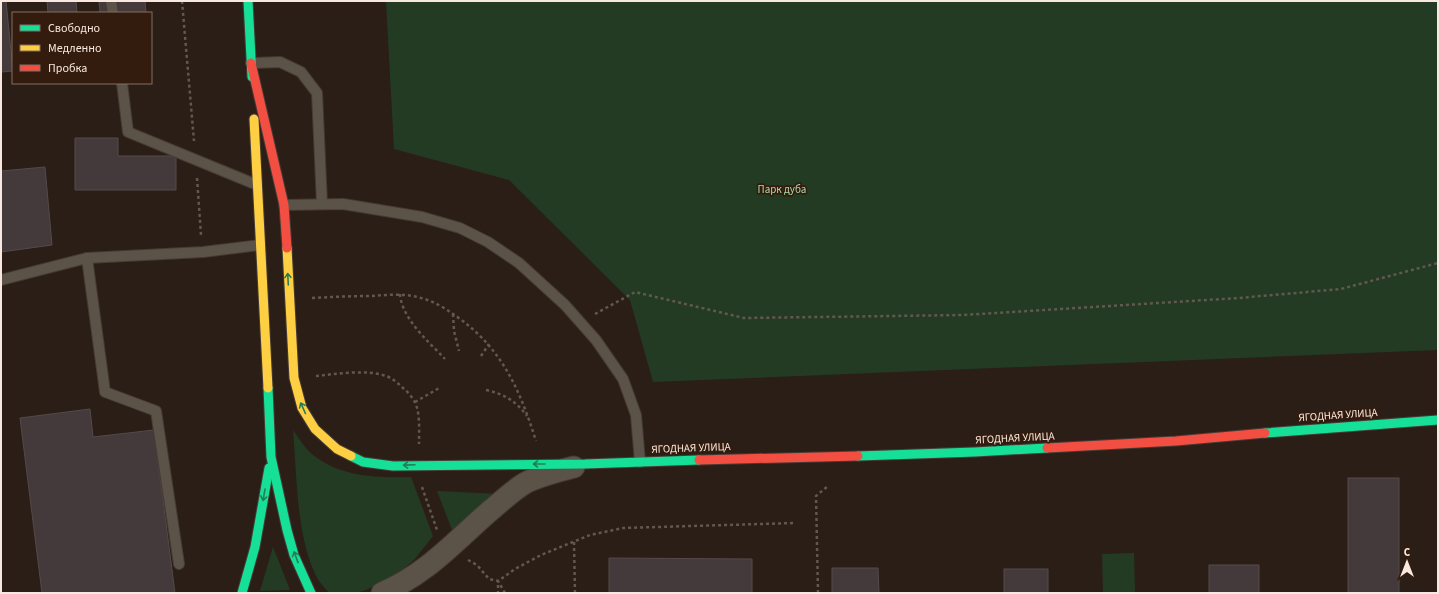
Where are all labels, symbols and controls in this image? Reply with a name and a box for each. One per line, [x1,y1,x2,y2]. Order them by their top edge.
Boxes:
legend [12,12,152,84]
text: Свободно [48,20,100,37]
text: Медленно [48,40,102,57]
text: Пробка [48,60,87,77]
park label: Парк дуба [758,182,806,197]
one-way arrow [285,273,292,286]
one-way arrow [298,402,306,414]
street label: ЯГОДНАЯ УЛИЦА [1298,405,1378,425]
street label: ЯГОДНАЯ УЛИЦА [975,428,1055,448]
street label: ЯГОДНАЯ УЛИЦА [651,439,731,457]
one-way arrow [533,460,546,468]
one-way arrow [403,462,416,469]
one-way arrow [260,488,268,501]
north arrow [1387,542,1427,582]
text: С [1404,545,1411,560]
one-way arrow [291,552,299,564]

